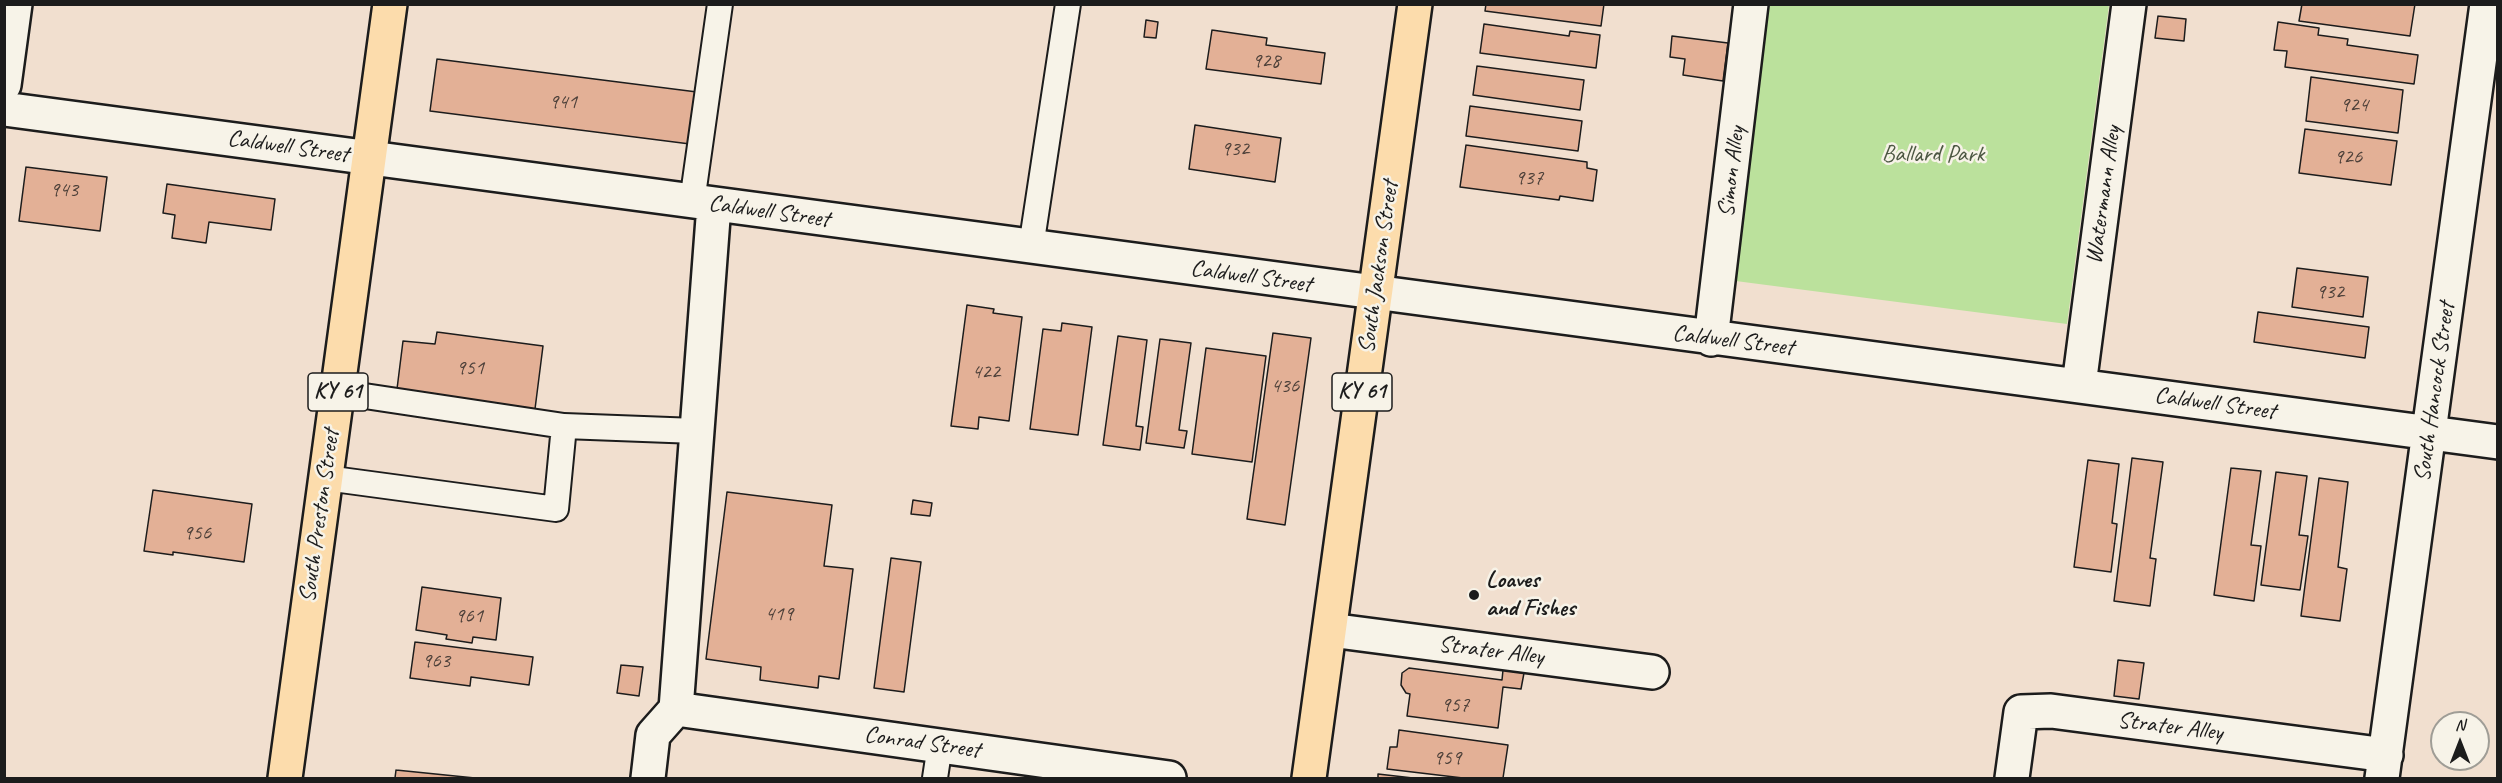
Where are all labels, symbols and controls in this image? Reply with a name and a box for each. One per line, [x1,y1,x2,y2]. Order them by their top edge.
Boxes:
house number: 928 [1252,48,1280,74]
house number: 941 [549,89,577,115]
house number: 924 [2340,92,2368,118]
street label: Caldwell Street [226,124,350,170]
street label: Watermann Alley [2080,124,2128,266]
street label: Simon Alley [1712,125,1752,219]
house number: 932 [1221,136,1249,162]
park label: Ballard Park [1882,141,1984,169]
house number: 926 [2334,144,2362,170]
house number: 937 [1515,165,1543,191]
house number: 943 [50,177,78,203]
street label: South Jackson Street [1353,179,1405,355]
street label: Caldwell Street [707,189,831,235]
street label: Caldwell Street [1189,254,1313,300]
house number: 932 [2316,279,2344,305]
street label: South Hancock Street [2408,300,2462,484]
street label: Caldwell Street [1671,319,1795,363]
house number: 951 [456,355,484,381]
house number: 422 [972,359,1000,385]
road number: KY 61 [308,373,368,411]
house number: 436 [1271,373,1299,399]
road number: KY 61 [1332,373,1392,411]
street label: Caldwell Street [2153,381,2277,427]
street label: South Preston Street [294,428,346,604]
house number: 956 [183,520,211,546]
place label: Loaves and Fishes [1486,567,1575,623]
marker: Loaves and Fishes [1467,588,1481,602]
house number: 419 [765,601,793,627]
house number: 961 [455,603,483,629]
street label: Strater Alley [1437,630,1545,672]
house number: 963 [422,648,450,674]
house number: 957 [1441,692,1469,718]
street label: Strater Alley [2116,706,2224,748]
north arrow [2430,711,2490,771]
text: N [2455,715,2465,735]
street label: Conrad Street [862,721,982,765]
house number: 959 [1433,745,1461,771]

